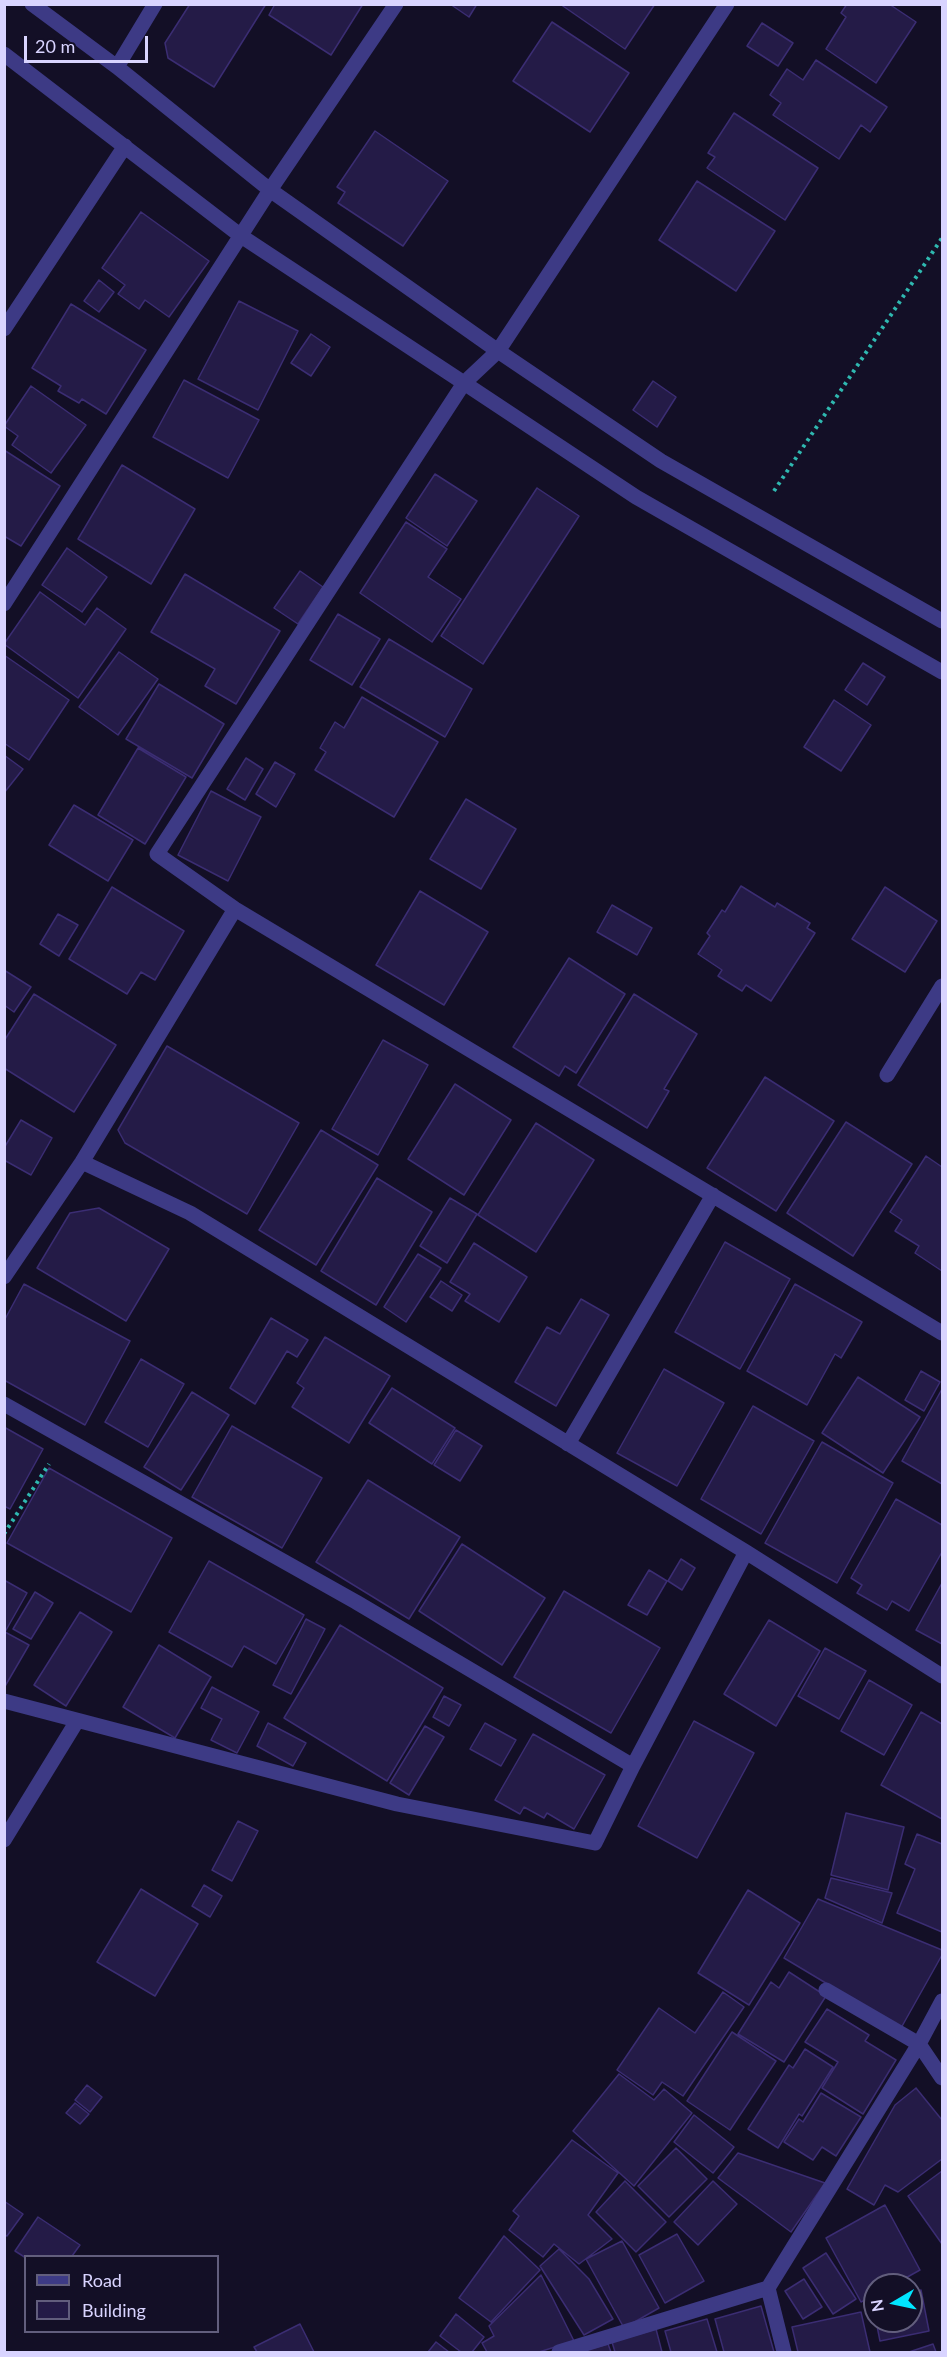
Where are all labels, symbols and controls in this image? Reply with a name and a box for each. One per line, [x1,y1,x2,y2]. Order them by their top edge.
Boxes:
scale bar [27,24,152,62]
text: 20 m [35,35,75,57]
legend [24,2255,219,2333]
text: Road [82,2269,122,2291]
north arrow [863,2273,923,2333]
text: N [866,2298,887,2313]
text: Building [82,2299,146,2321]

